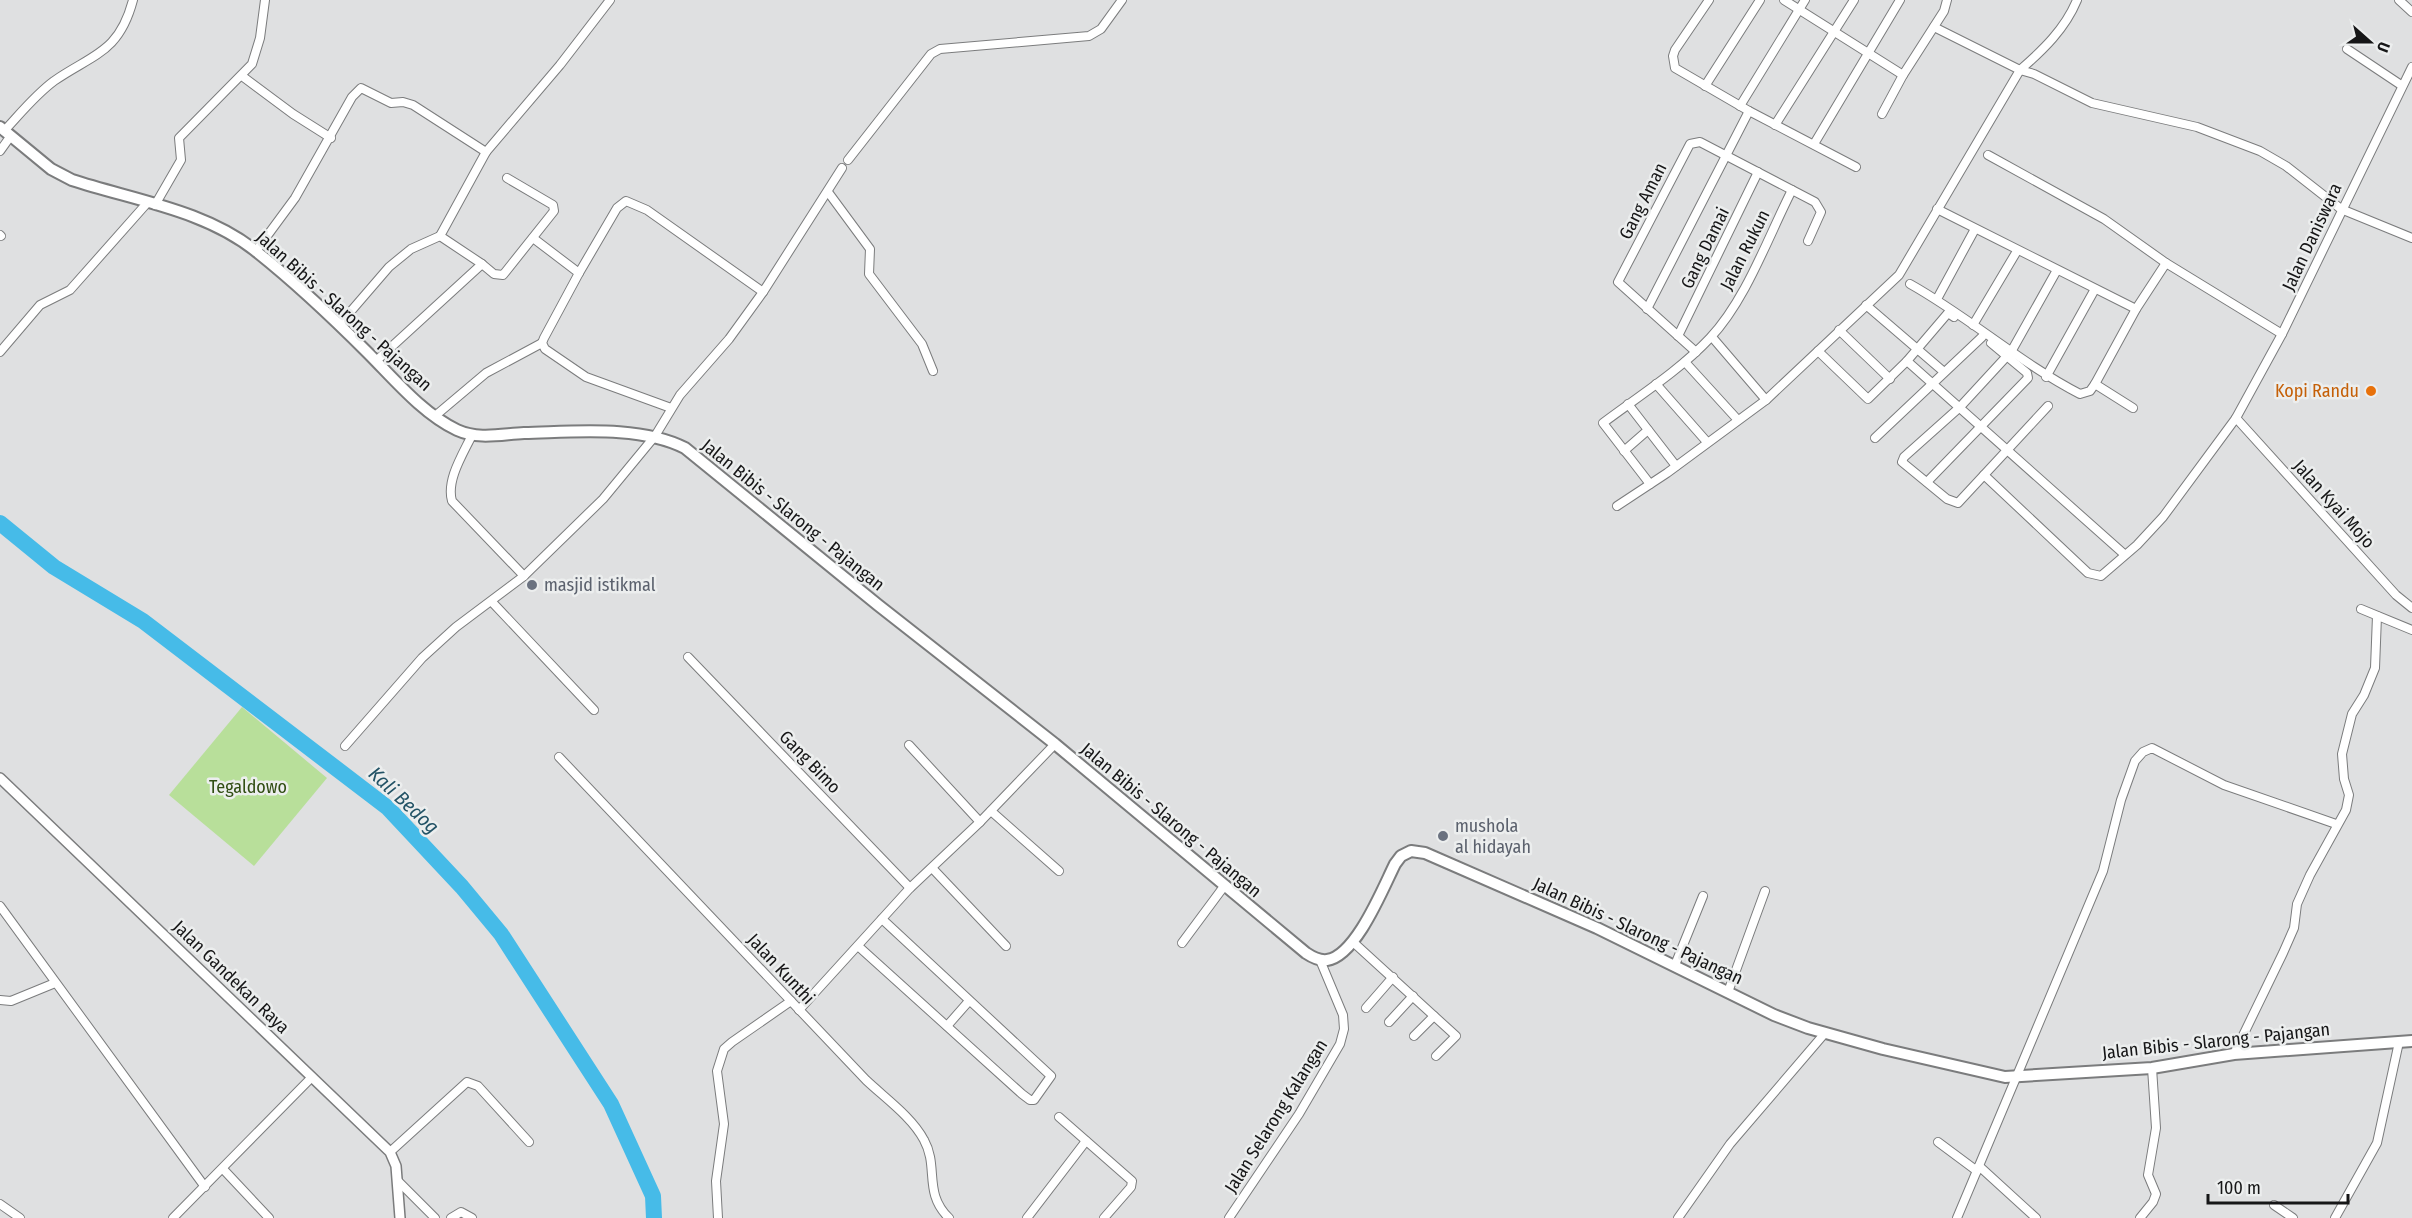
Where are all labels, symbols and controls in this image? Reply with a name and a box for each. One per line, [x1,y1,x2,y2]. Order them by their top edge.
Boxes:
north arrow [2340,12,2400,72]
text: U [2373,39,2394,55]
street label: Gang Aman [1614,159,1672,243]
street label: Jalan Daniswara [2277,179,2347,294]
street label: Gang Damai [1676,204,1734,292]
street label: Jalan Rukun [1715,206,1775,294]
street label: Jalan Bibis - Slarong - Pajangan [252,226,436,396]
place label: Kopi Randu [2275,380,2359,402]
marker: Kopi Randu [2364,384,2378,398]
street label: Jalan Bibis - Slarong - Pajangan [697,434,889,596]
street label: Jalan Kyai Mojo [2288,455,2380,553]
place label: masjid istikmal [544,574,656,596]
marker: masjid istikmal [525,578,539,592]
street label: Gang Bimo [775,726,845,798]
street label: Jalan Bibis - Slarong - Pajangan [1076,738,1266,902]
water label: Kali Bedog [364,761,444,839]
park label: Tegaldowo [209,776,287,798]
place label: mushola al hidayah [1455,815,1531,858]
marker: mushola al hidayah [1436,829,1450,843]
street label: Jalan Bibis - Slarong - Pajangan [1530,873,1746,989]
street label: Jalan Gandekan Raya [168,916,294,1038]
street label: Jalan Kunthi [743,929,819,1009]
street label: Jalan Bibis - Slarong - Pajangan [2101,1018,2331,1064]
street label: Jalan Selarong Kalangan [1220,1035,1332,1197]
scale bar [2208,1167,2348,1205]
text: 100 m [2217,1177,2261,1199]

